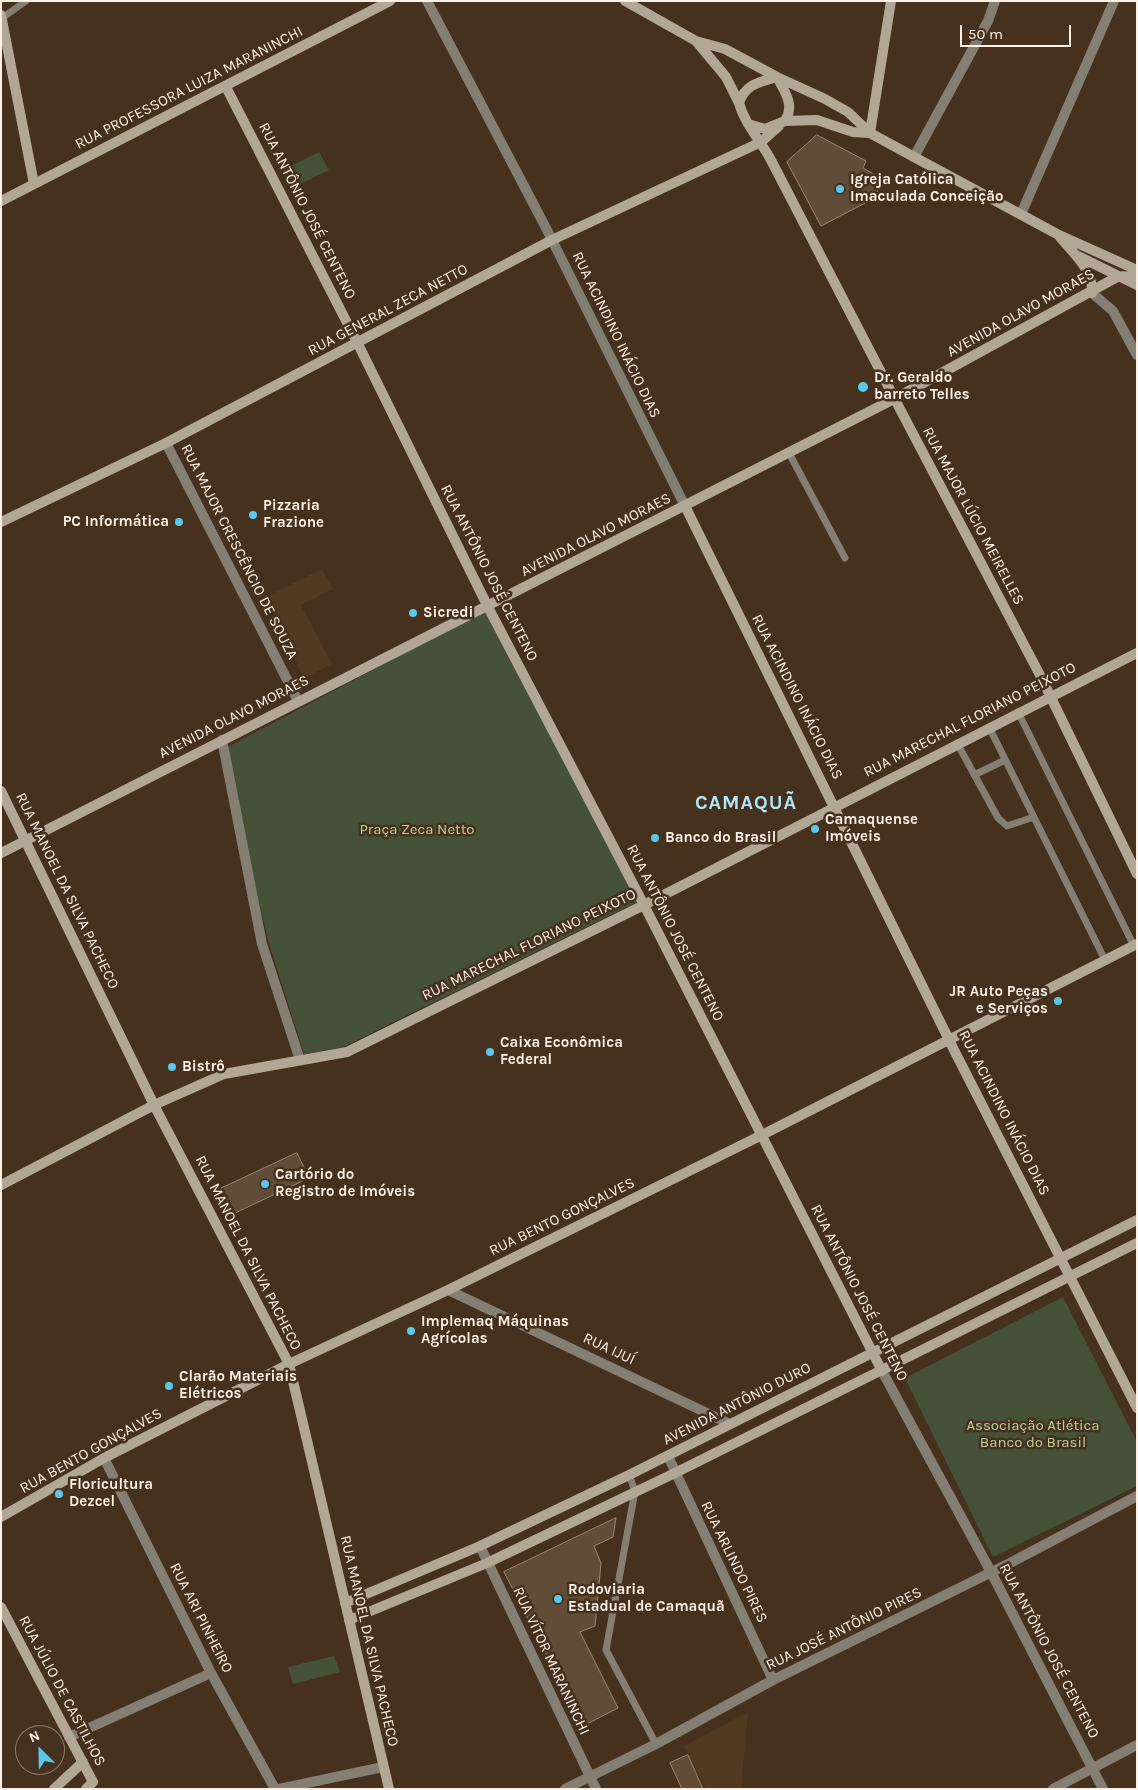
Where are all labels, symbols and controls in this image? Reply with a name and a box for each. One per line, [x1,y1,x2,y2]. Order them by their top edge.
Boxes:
scale bar [963,15,1074,47]
street label: RUA PROFESSORA LUIZA MARANINCHI [72,23,306,153]
text: 50 m [968,25,1003,43]
street label: RUA ANTÔNIO JOSÉ CENTENO [255,120,359,302]
place label: Igreja Católica Imaculada Conceição [850,171,1003,206]
marker: Igreja Católica Imaculada Conceição [834,183,846,195]
street label: RUA ACINDINO INÁCIO DIAS [568,249,664,421]
street label: RUA GENERAL ZECA NETTO [305,260,471,360]
street label: AVENIDA OLAVO MORAES [944,265,1098,361]
place label: Dr. Geraldo barreto Telles [874,369,970,404]
marker: Dr. Geraldo barreto Telles [856,380,870,394]
street label: RUA MAJOR LÚCIO MEIRELLES [918,424,1028,608]
street label: RUA MAJOR CRESCÊNCIO DE SOUZA [177,441,301,663]
street label: RUA ANTÔNIO JOSÉ CENTENO [437,482,541,664]
street label: AVENIDA OLAVO MORAES [518,489,674,581]
place label: Pizzaria Frazione [263,497,324,532]
marker: Pizzaria Frazione [247,509,259,521]
place label: PC Informática [63,513,169,531]
marker: PC Informática [173,516,185,528]
place label: Sicredi [423,604,473,622]
marker: Sicredi [407,607,419,619]
street label: RUA ACINDINO INÁCIO DIAS [748,612,846,782]
street label: RUA MARECHAL FLORIANO PEIXOTO [861,658,1079,782]
street label: AVENIDA OLAVO MORAES [156,671,312,763]
street label: RUA MANOEL DA SILVA PACHECO [12,790,122,992]
district label: CAMAQUÃ [694,791,798,815]
place label: Camaquense Imóveis [825,811,918,846]
park label: Praça Zeca Netto [359,821,475,839]
marker: Camaquense Imóveis [809,823,821,835]
place label: Banco do Brasil [665,829,776,847]
marker: Banco do Brasil [649,832,661,844]
street label: RUA ANTÔNIO JOSÉ CENTENO [623,842,727,1024]
street label: RUA MARECHAL FLORIANO PEIXOTO [419,885,639,1005]
place label: JR Auto Peças e Serviços [950,983,1048,1018]
marker: JR Auto Peças e Serviços [1052,995,1064,1007]
street label: RUA ACINDINO INÁCIO DIAS [955,1028,1053,1198]
place label: Caixa Econômica Federal [500,1034,623,1069]
marker: Caixa Econômica Federal [484,1046,496,1058]
place label: Bistrô [182,1058,225,1076]
marker: Bistrô [166,1061,178,1073]
street label: RUA MANOEL DA SILVA PACHECO [191,1153,305,1353]
place label: Cartório do Registro de Imóveis [275,1166,415,1201]
street label: RUA BENTO GONÇALVES [486,1174,638,1260]
marker: Cartório do Registro de Imóveis [259,1178,271,1190]
street label: RUA ANTÔNIO JOSÉ CENTENO [807,1202,911,1384]
place label: Implemaq Máquinas Agrícolas [421,1313,569,1348]
marker: Implemaq Máquinas Agrícolas [405,1325,417,1337]
street label: RUA IJUÍ [580,1329,638,1369]
street label: AVENIDA ANTÔNIO DURO [660,1359,814,1449]
place label: Clarão Materiais Elétricos [179,1368,297,1403]
marker: Clarão Materiais Elétricos [163,1380,175,1392]
street label: RUA BENTO GONÇALVES [17,1404,165,1498]
park label: Associação Atlética Banco do Brasil [966,1417,1100,1452]
place label: Floricultura Dezcel [69,1476,153,1511]
marker: Floricultura Dezcel [53,1488,65,1500]
street label: RUA ARLINDO PIRES [697,1498,771,1626]
street label: RUA MANOEL DA SILVA PACHECO [336,1534,402,1748]
street label: RUA ARI PINHEIRO [166,1560,236,1676]
street label: RUA ANTÔNIO JOSÉ CENTENO [995,1560,1103,1742]
place label: Rodoviaria Estadual de Camaquã [568,1581,725,1616]
street label: RUA JOSÉ ANTÔNIO PIRES [763,1583,925,1675]
street label: RUA VÍTOR MARANINCHI [509,1584,593,1738]
marker: Rodoviaria Estadual de Camaquã [552,1593,564,1605]
street label: RUA JÚLIO DE CASTILHOS [15,1613,109,1769]
north arrow [15,1725,65,1775]
text: N [26,1727,42,1746]

